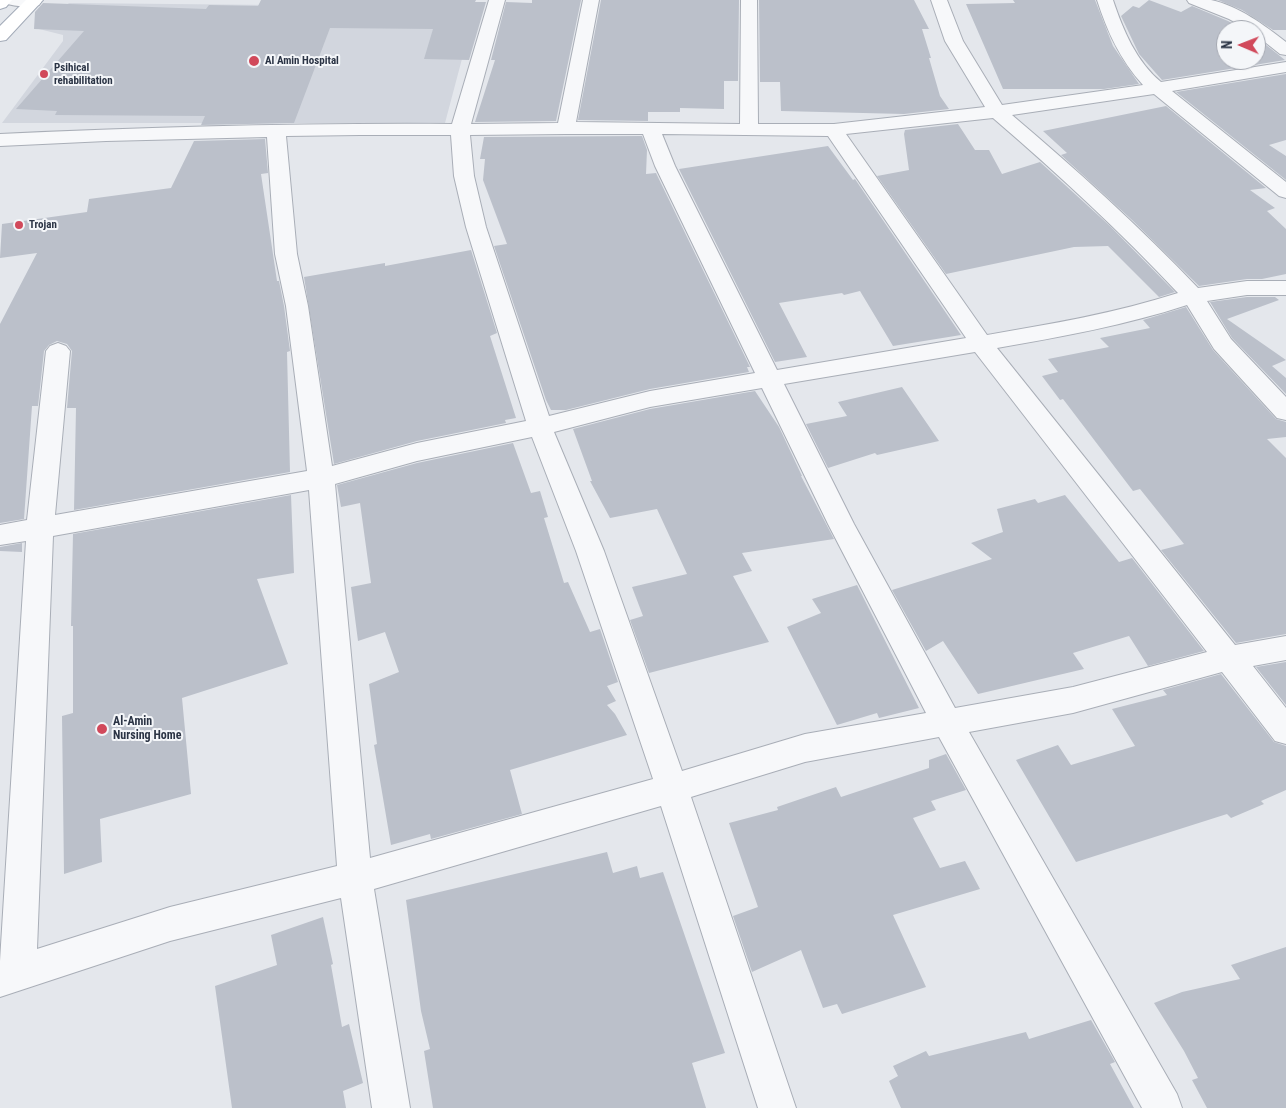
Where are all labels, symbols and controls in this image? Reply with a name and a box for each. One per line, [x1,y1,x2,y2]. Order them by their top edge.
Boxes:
north arrow [1216,20,1266,70]
text: N [1219,40,1235,49]
marker: Al Amin Hospital [247,54,261,68]
place label: Al Amin Hospital [265,54,339,68]
place label: Psihical rehabilitation [54,61,113,87]
marker: Psihical rehabilitation [38,68,50,80]
place label: Trojan [29,218,57,232]
marker: Trojan [13,219,25,231]
place label: Al-Amin Nursing Home [113,715,181,743]
marker: Al-Amin Nursing Home [95,722,109,736]

